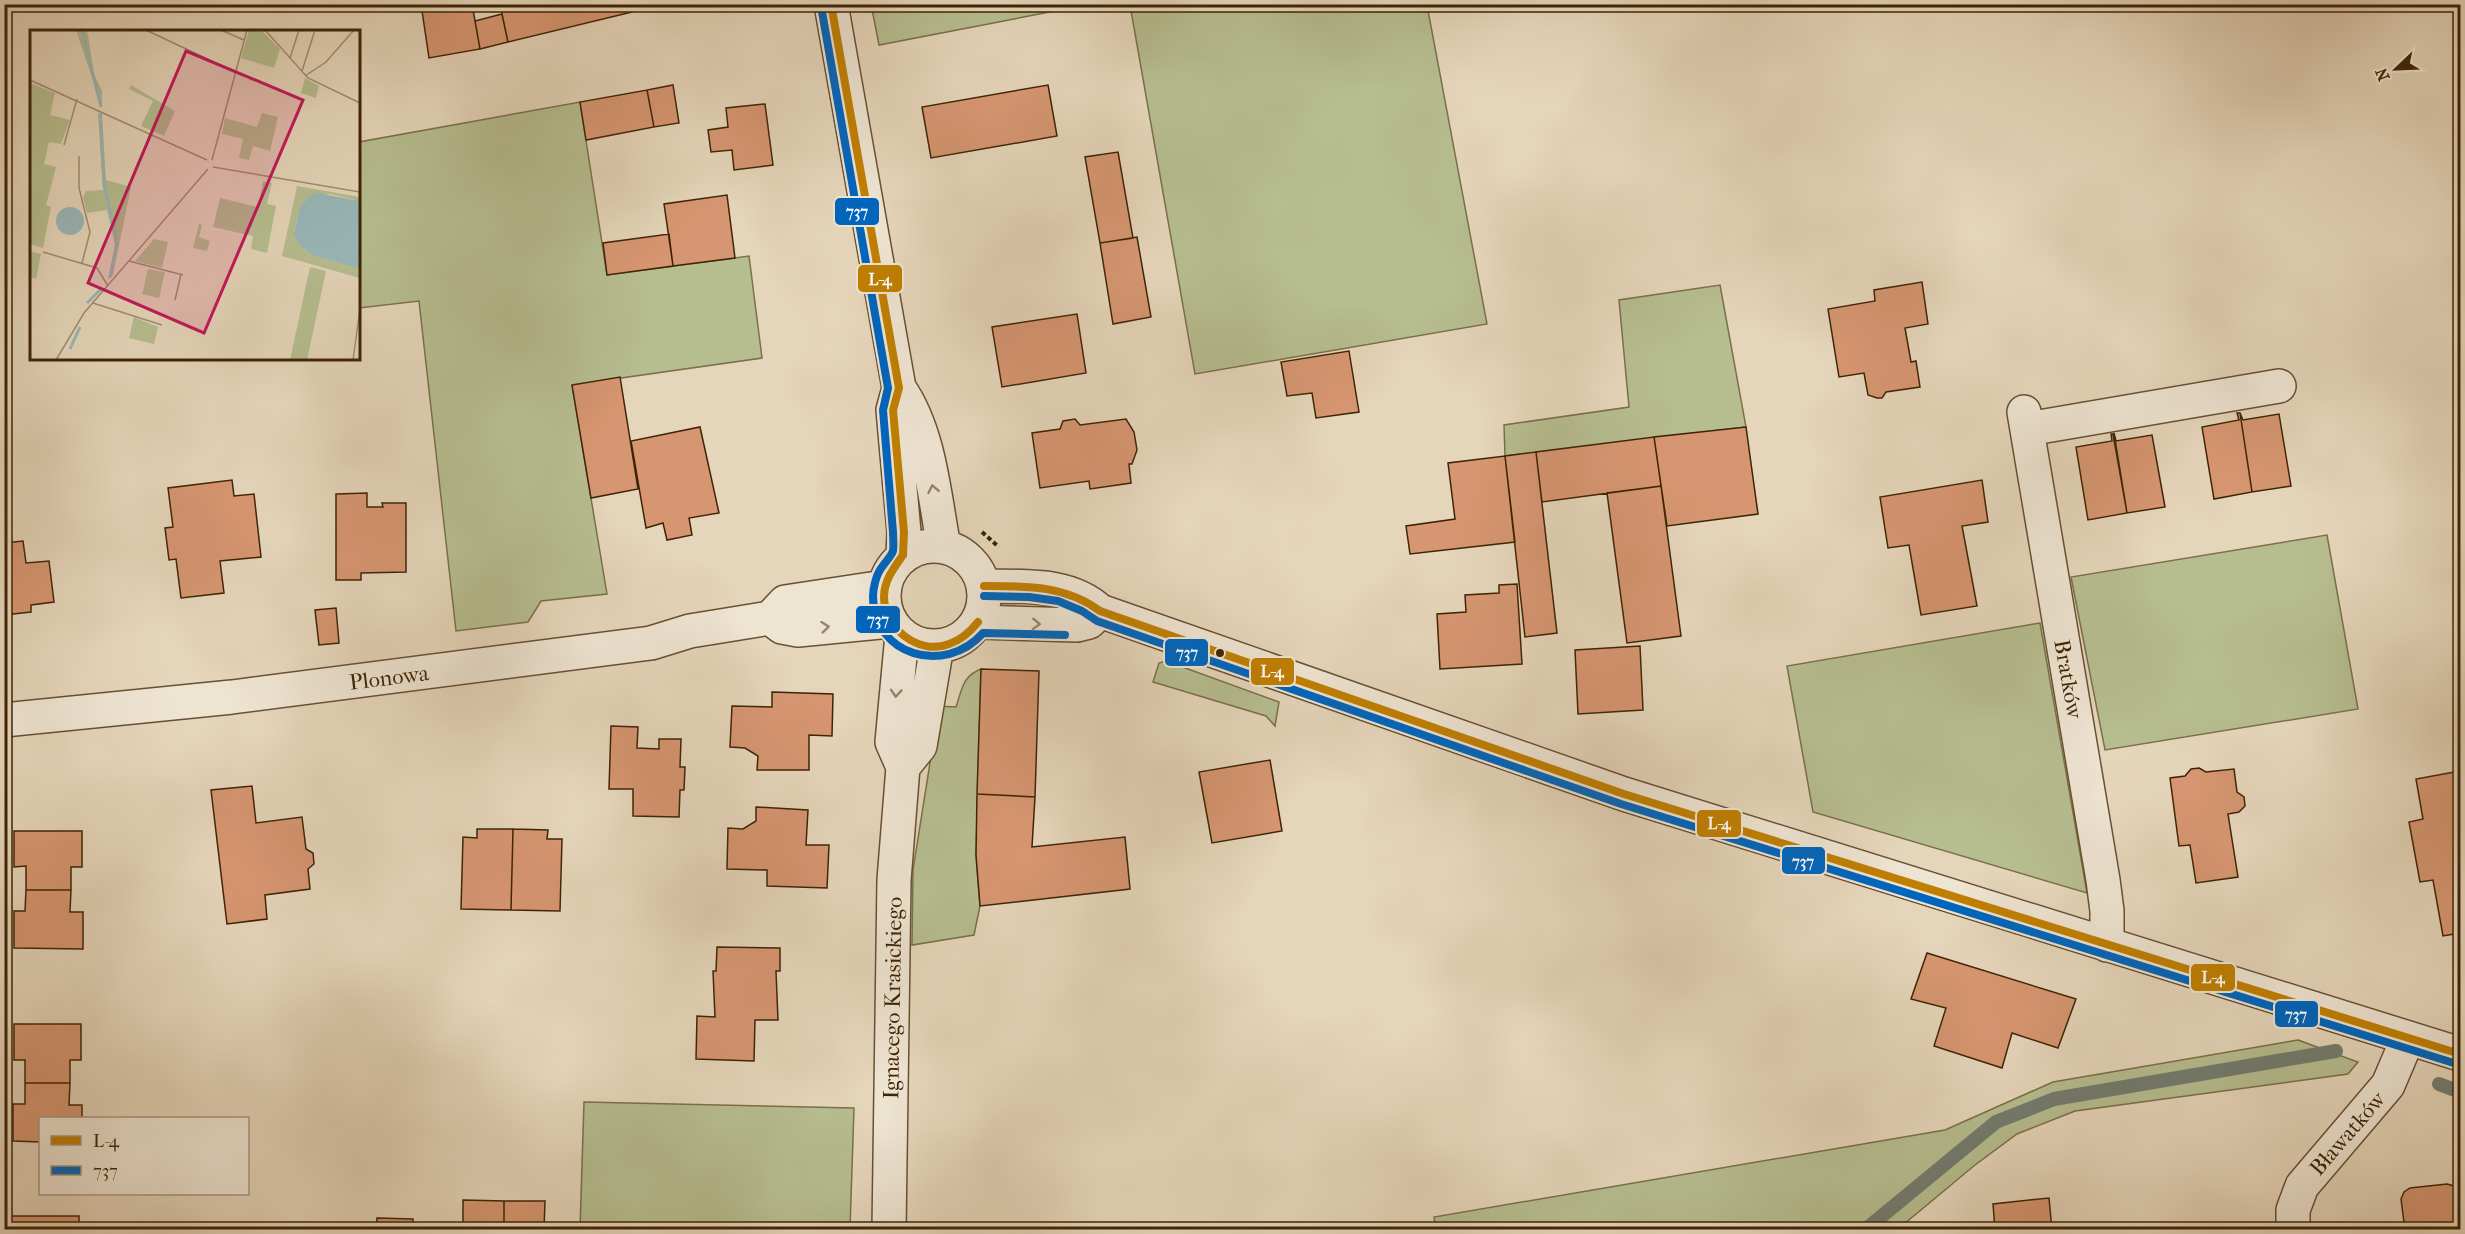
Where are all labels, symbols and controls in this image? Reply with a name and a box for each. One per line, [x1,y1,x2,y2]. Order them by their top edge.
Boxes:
inset map [30,30,360,360]
north arrow [2366,39,2426,99]
text: N [2371,65,2394,84]
line badge: 737 [834,197,880,226]
text: 737 [845,202,868,222]
line badge: L-4 [857,264,903,293]
text: L-4 [868,270,893,290]
one-way arrow [927,485,940,495]
line badge: 737 [855,605,901,634]
text: 737 [866,610,889,630]
one-way arrow [1032,617,1041,630]
one-way arrow [821,621,830,634]
line badge: 737 [1164,638,1209,667]
street label: Bratków [2048,638,2088,721]
text: 737 [1175,643,1198,663]
unlabelled marker [1214,647,1226,659]
line badge: L-4 [1250,657,1295,686]
street label: Plonowa [348,660,431,696]
text: L-4 [1260,662,1285,682]
one-way arrow [890,688,903,697]
line badge: L-4 [1696,809,1742,838]
text: L-4 [1707,814,1732,834]
line badge: 737 [1781,846,1826,875]
text: 737 [1791,852,1814,872]
street label: Ignacego Krasickiego [878,897,908,1099]
line badge: L-4 [2190,963,2236,992]
text: L-4 [2201,968,2226,988]
line badge: 737 [2274,1000,2319,1028]
text: 737 [2284,1005,2307,1025]
street label: Bławatków [2304,1086,2392,1181]
legend [39,1117,249,1195]
text: L-4 [93,1131,119,1152]
text: 737 [93,1161,118,1182]

